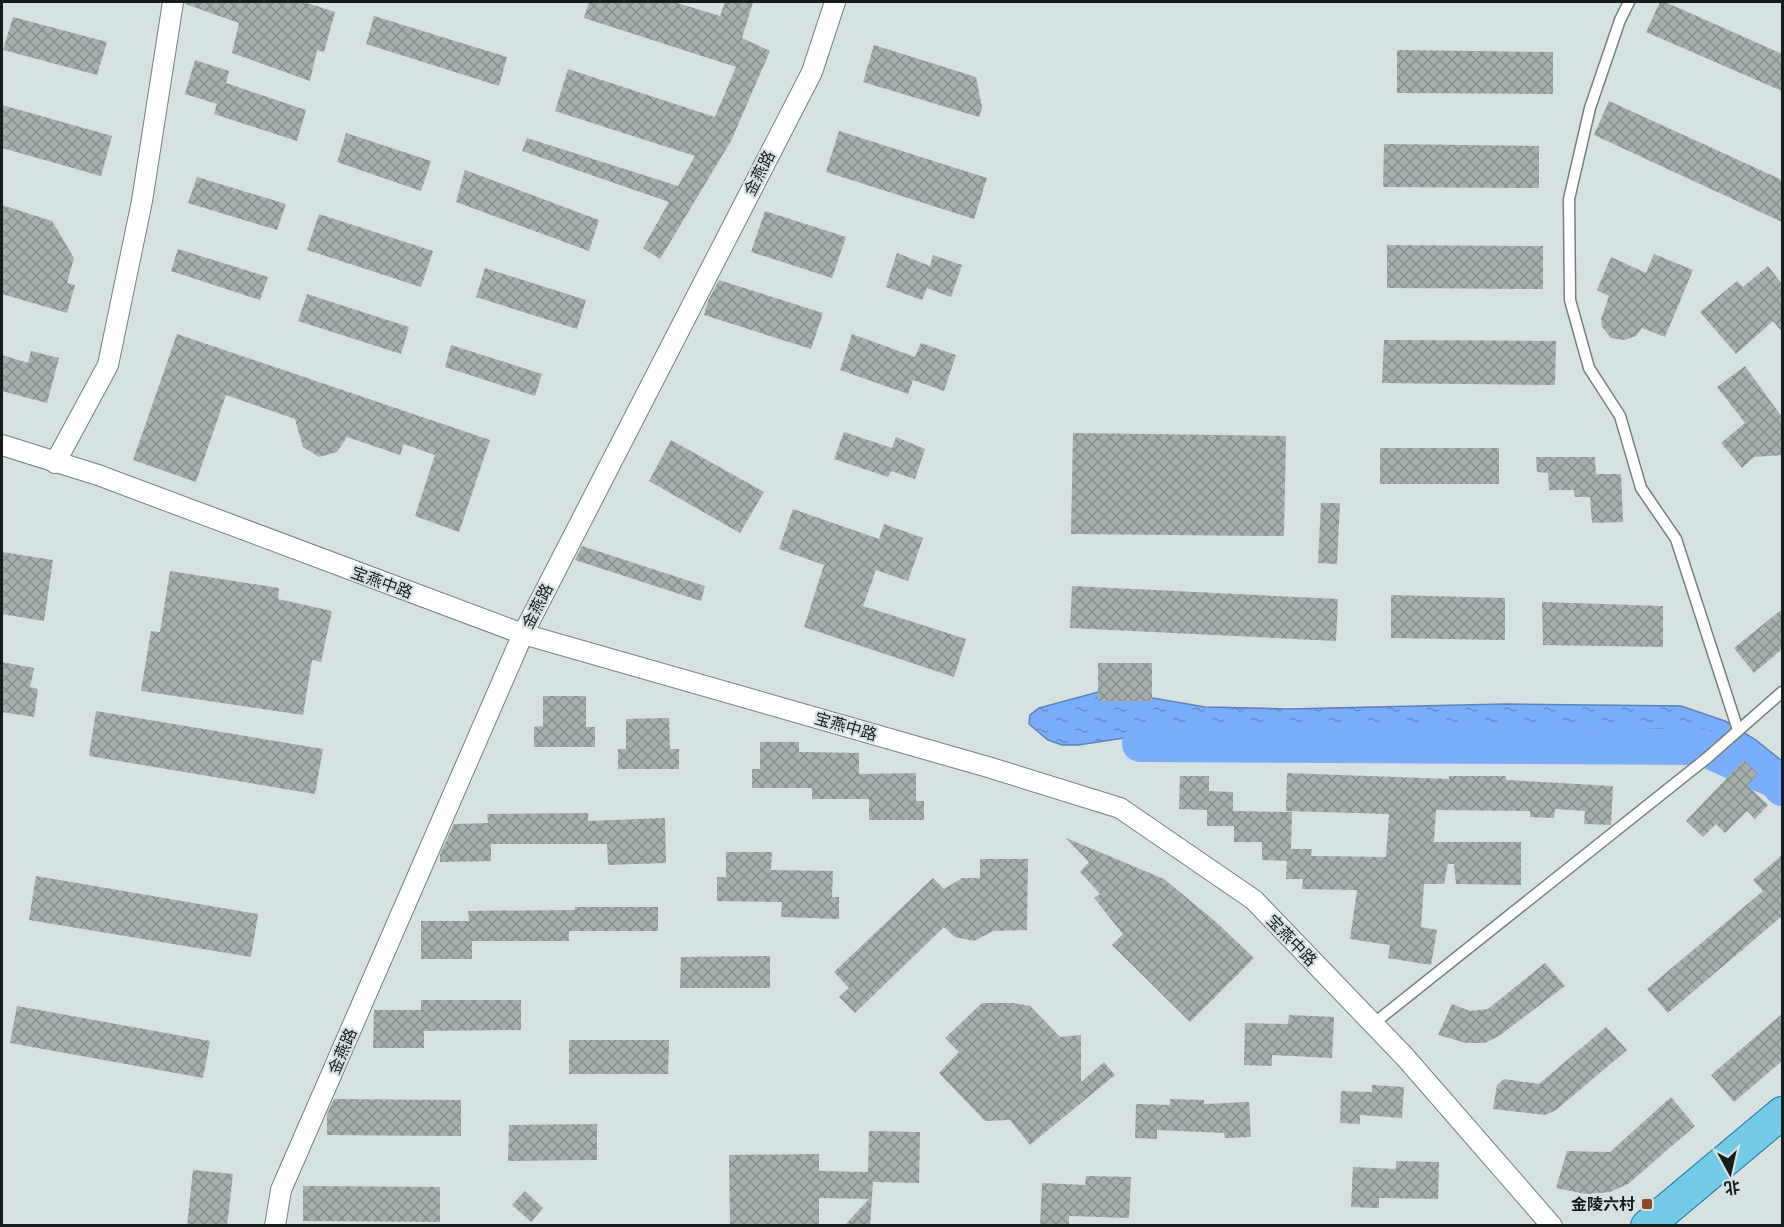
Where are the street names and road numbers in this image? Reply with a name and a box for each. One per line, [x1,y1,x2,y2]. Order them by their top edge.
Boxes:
street label: 金燕路 [739,147,778,198]
street label: 宝燕中路 [349,562,415,601]
street label: 金燕路 [517,580,556,631]
street label: 宝燕中路 [813,708,880,743]
street label: 宝燕中路 [1263,910,1321,969]
street label: 金燕路 [323,1025,360,1077]

